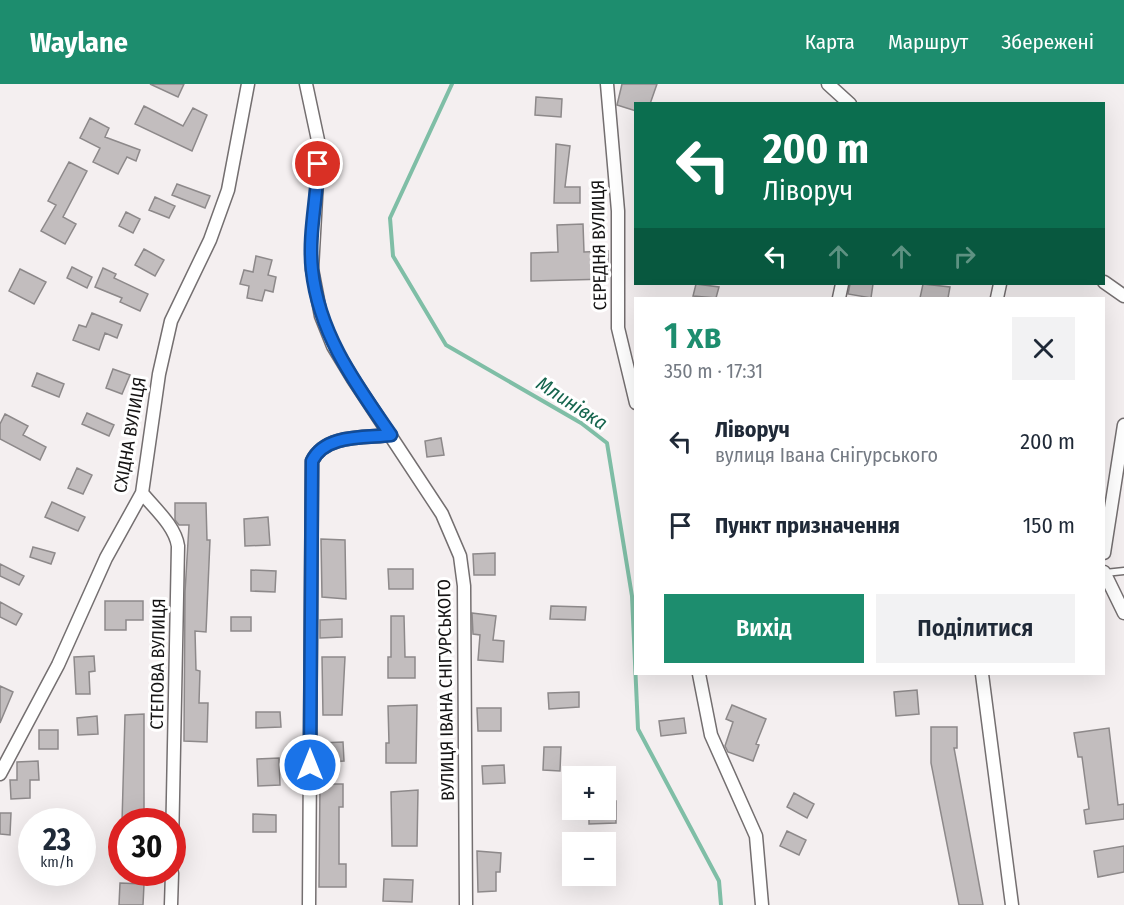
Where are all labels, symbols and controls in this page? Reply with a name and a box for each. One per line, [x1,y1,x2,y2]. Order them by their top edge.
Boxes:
text: Waylane [30,26,128,59]
text: Карта [805,29,855,55]
text: Маршрут [888,29,968,55]
text: Збережені [1001,29,1094,55]
text: 200 m [763,124,869,174]
icon: left [664,126,742,204]
pin [292,138,343,189]
icon: arrive [301,147,334,180]
text: Ліворуч [763,175,853,207]
street label: СЕРЕДНЯ ВУЛИЦЯ [587,180,611,310]
icon: left [759,240,792,273]
icon: ahead [822,240,855,273]
icon: ahead [885,240,918,273]
icon: right [948,240,981,273]
text: 1 хв [664,314,722,358]
button: close [1012,317,1075,380]
text: 350 m · 17:31 [664,359,763,383]
water label: Млинівка [532,371,612,435]
street label: СХІДНА ВУЛИЦЯ [109,375,151,495]
text: Ліворуч [715,416,790,443]
icon: left [664,425,697,458]
text: 200 m [1020,428,1075,455]
text: вулиця Івана Снігурського [715,443,938,467]
icon: arrive [664,509,697,542]
text: Пункт призначення [715,512,900,539]
text: 150 m [1023,512,1075,539]
street label: ВУЛИЦЯ ІВАНА СНІГУРСЬКОГО [433,579,459,801]
button: Вихід [664,594,864,663]
button: Поділитися [876,594,1075,663]
street label: СТЕПОВА ВУЛИЦЯ [146,598,170,730]
position arrow [278,733,342,797]
map controls [562,766,616,886]
button: + [562,766,616,820]
speed limit sign: 30 [108,808,186,886]
text: 23 [43,822,71,858]
button: − [562,832,616,886]
text: km/h [40,853,74,871]

